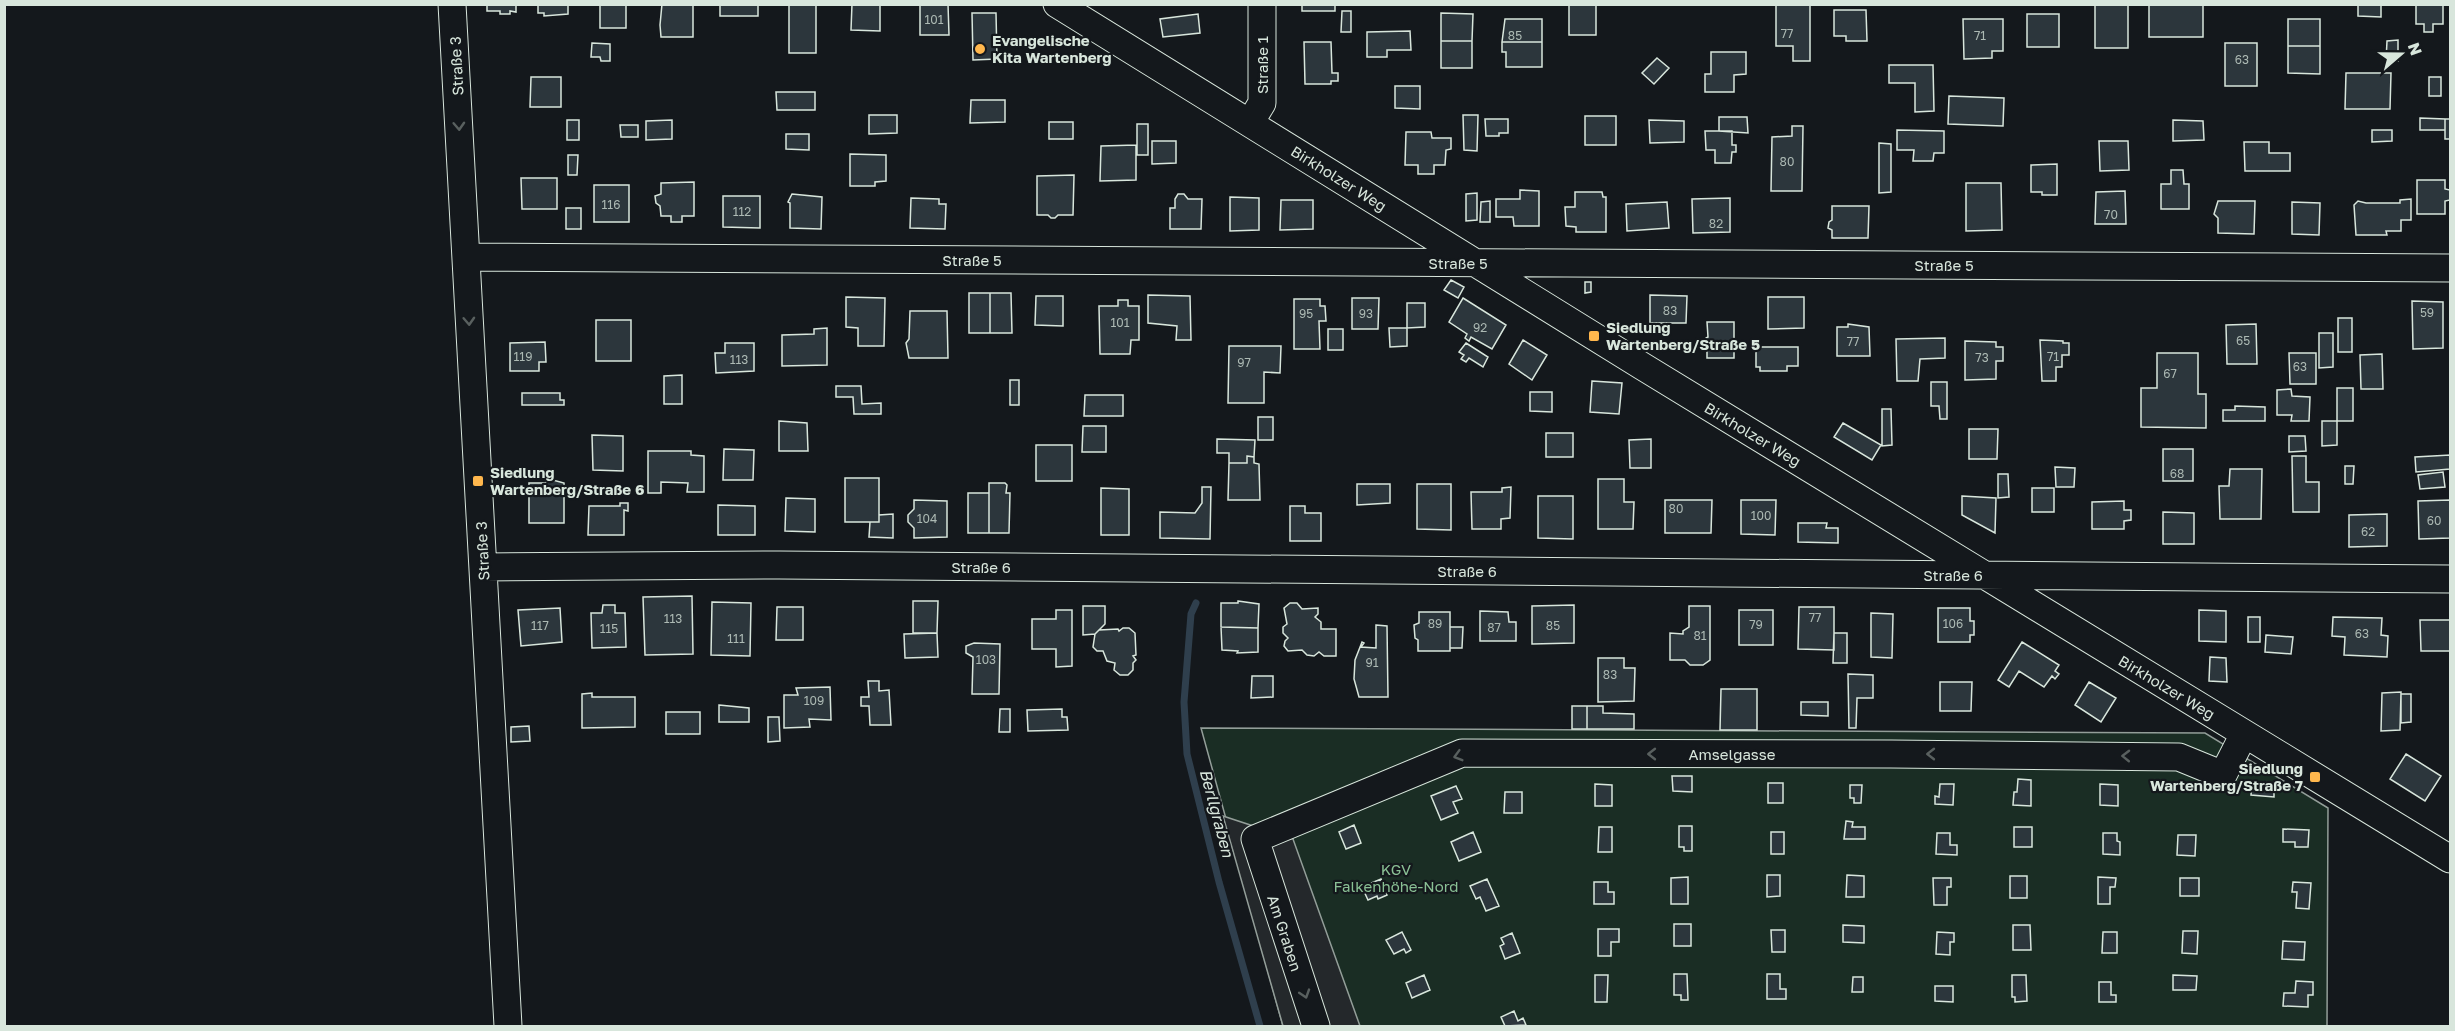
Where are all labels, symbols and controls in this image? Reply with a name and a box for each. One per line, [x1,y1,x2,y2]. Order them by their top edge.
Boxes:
house number: 101 [924,12,944,27]
north arrow [2371,24,2431,84]
house number: 77 [1781,26,1793,41]
house number: 85 [1508,28,1522,43]
house number: 71 [1974,28,1986,43]
place label: Evangelische Kita Wartenberg [992,31,1111,66]
street label: Straße 3 [445,36,467,96]
street label: Straße 1 [1253,36,1271,94]
text: N [2404,40,2427,58]
marker: Evangelische Kita Wartenberg [973,42,987,56]
house number: 63 [2235,52,2249,67]
one-way arrow [452,121,465,130]
street label: Birkholzer Weg [1288,141,1390,215]
house number: 80 [1780,154,1794,169]
house number: 116 [602,197,620,212]
house number: 112 [733,204,751,219]
house number: 70 [2104,207,2118,222]
house number: 82 [1709,216,1723,231]
street label: Straße 5 [942,251,1002,269]
street label: Straße 5 [1428,254,1488,272]
street label: Straße 5 [1914,256,1974,274]
house number: 83 [1663,303,1677,318]
house number: 59 [2420,305,2434,320]
house number: 95 [1299,306,1313,321]
house number: 93 [1359,306,1373,321]
house number: 101 [1110,315,1130,330]
one-way arrow [463,316,476,325]
place label: Siedlung Wartenberg/Straße 5 [1606,318,1760,353]
house number: 92 [1473,320,1487,335]
marker: Siedlung Wartenberg/Straße 5 [1587,329,1601,343]
house number: 65 [2236,333,2250,348]
house number: 77 [1847,334,1859,349]
house number: 119 [514,349,532,364]
house number: 71 [2047,349,2059,364]
house number: 73 [1975,350,1989,365]
house number: 113 [730,352,748,367]
house number: 97 [1237,355,1251,370]
house number: 63 [2293,359,2307,374]
house number: 67 [2163,366,2177,381]
street label: Birkholzer Weg [1702,398,1804,470]
place label: Siedlung Wartenberg/Straße 6 [490,463,644,498]
house number: 68 [2170,466,2184,481]
marker: Siedlung Wartenberg/Straße 6 [471,474,485,488]
house number: 80 [1669,501,1683,516]
house number: 100 [1751,508,1771,523]
house number: 104 [917,511,937,526]
house number: 60 [2427,513,2441,528]
street label: Straße 3 [471,521,493,581]
house number: 62 [2361,524,2375,539]
street label: Straße 6 [951,558,1011,576]
street label: Straße 6 [1437,562,1497,580]
street label: Straße 6 [1923,566,1983,584]
house number: 77 [1809,610,1821,625]
house number: 113 [664,611,682,626]
house number: 89 [1428,616,1442,631]
house number: 106 [1943,616,1963,631]
house number: 79 [1749,617,1763,632]
house number: 117 [531,618,549,633]
house number: 85 [1546,618,1560,633]
house number: 87 [1487,620,1501,635]
house number: 115 [600,621,618,636]
house number: 63 [2355,626,2369,641]
house number: 81 [1693,628,1707,643]
house number: 111 [727,631,745,646]
street label: Birkholzer Weg [2116,651,2218,723]
house number: 103 [976,652,996,667]
house number: 91 [1365,655,1379,670]
house number: 83 [1603,667,1617,682]
house number: 109 [804,693,824,708]
street label: Amselgasse [1689,745,1776,763]
one-way arrow [1648,748,1657,760]
one-way arrow [1927,748,1936,760]
one-way arrow [1453,749,1464,761]
one-way arrow [2122,750,2131,762]
place label: Siedlung Wartenberg/Straße 7 [2150,759,2303,794]
water label: Berllgraben [1196,767,1239,860]
marker: Siedlung Wartenberg/Straße 7 [2308,770,2322,784]
park label: KGV Falkenhöhe-Nord [1333,860,1459,895]
street label: Am Graben [1264,893,1306,973]
one-way arrow [1298,988,1311,999]

